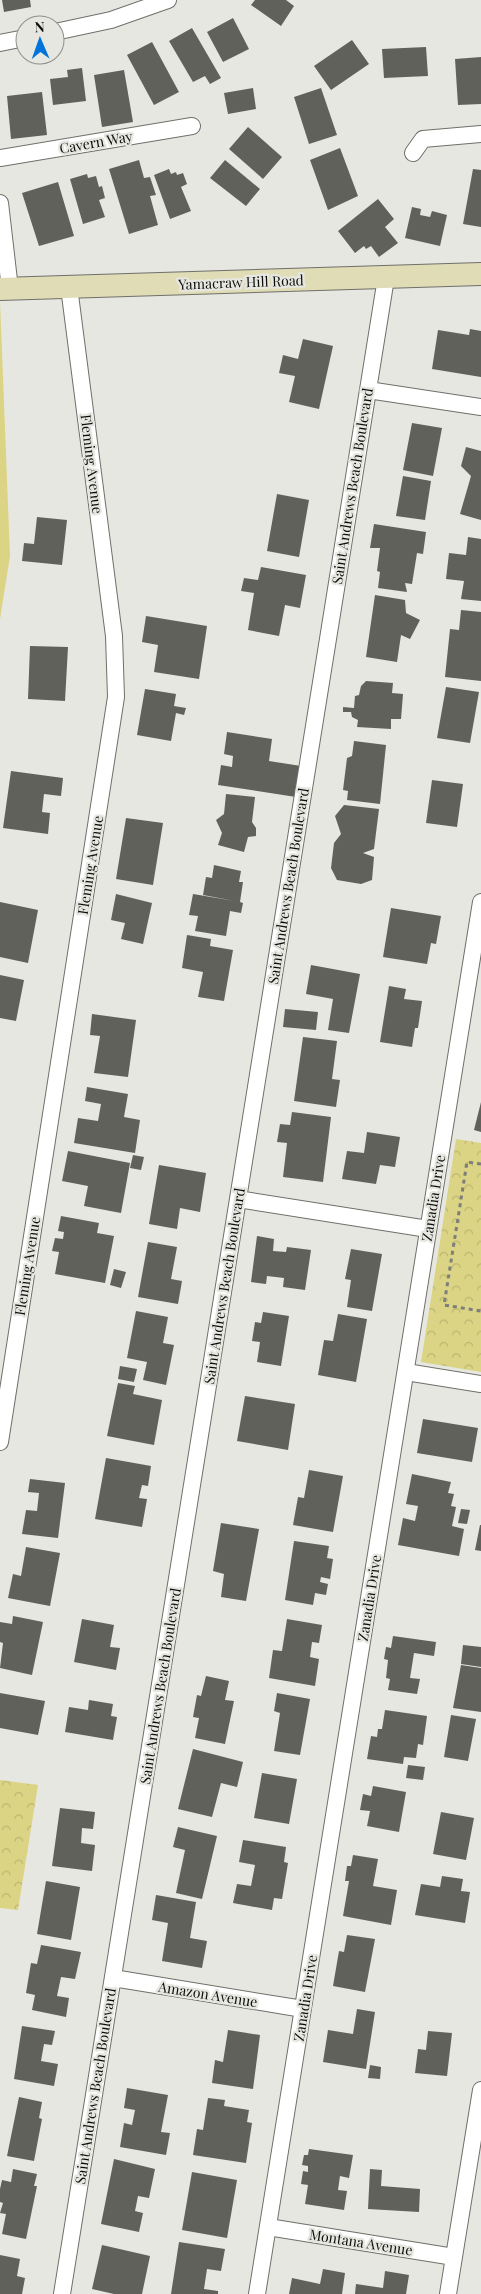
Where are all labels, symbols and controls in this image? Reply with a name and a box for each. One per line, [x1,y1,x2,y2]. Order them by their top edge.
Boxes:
north arrow [15,15,65,65]
text: N [34,17,45,36]
street label: Cavern Way [58,126,134,158]
street label: Yamacraw Hill Road [177,270,304,294]
street label: Saint Andrews Beach Boulevard [327,387,377,585]
street label: Fleming Avenue [76,413,108,515]
street label: Saint Andrews Beach Boulevard [263,787,313,985]
street label: Fleming Avenue [73,814,107,916]
street label: Zanadia Drive [417,1153,449,1243]
street label: Saint Andrews Beach Boulevard [199,1187,249,1385]
street label: Fleming Avenue [10,1215,44,1317]
street label: Zanadia Drive [353,1553,385,1643]
street label: Saint Andrews Beach Boulevard [135,1587,185,1785]
street label: Zanadia Drive [289,1953,321,2043]
street label: Amazon Avenue [156,1977,259,2011]
street label: Saint Andrews Beach Boulevard [70,1987,120,2185]
street label: Montana Avenue [308,2224,414,2260]

